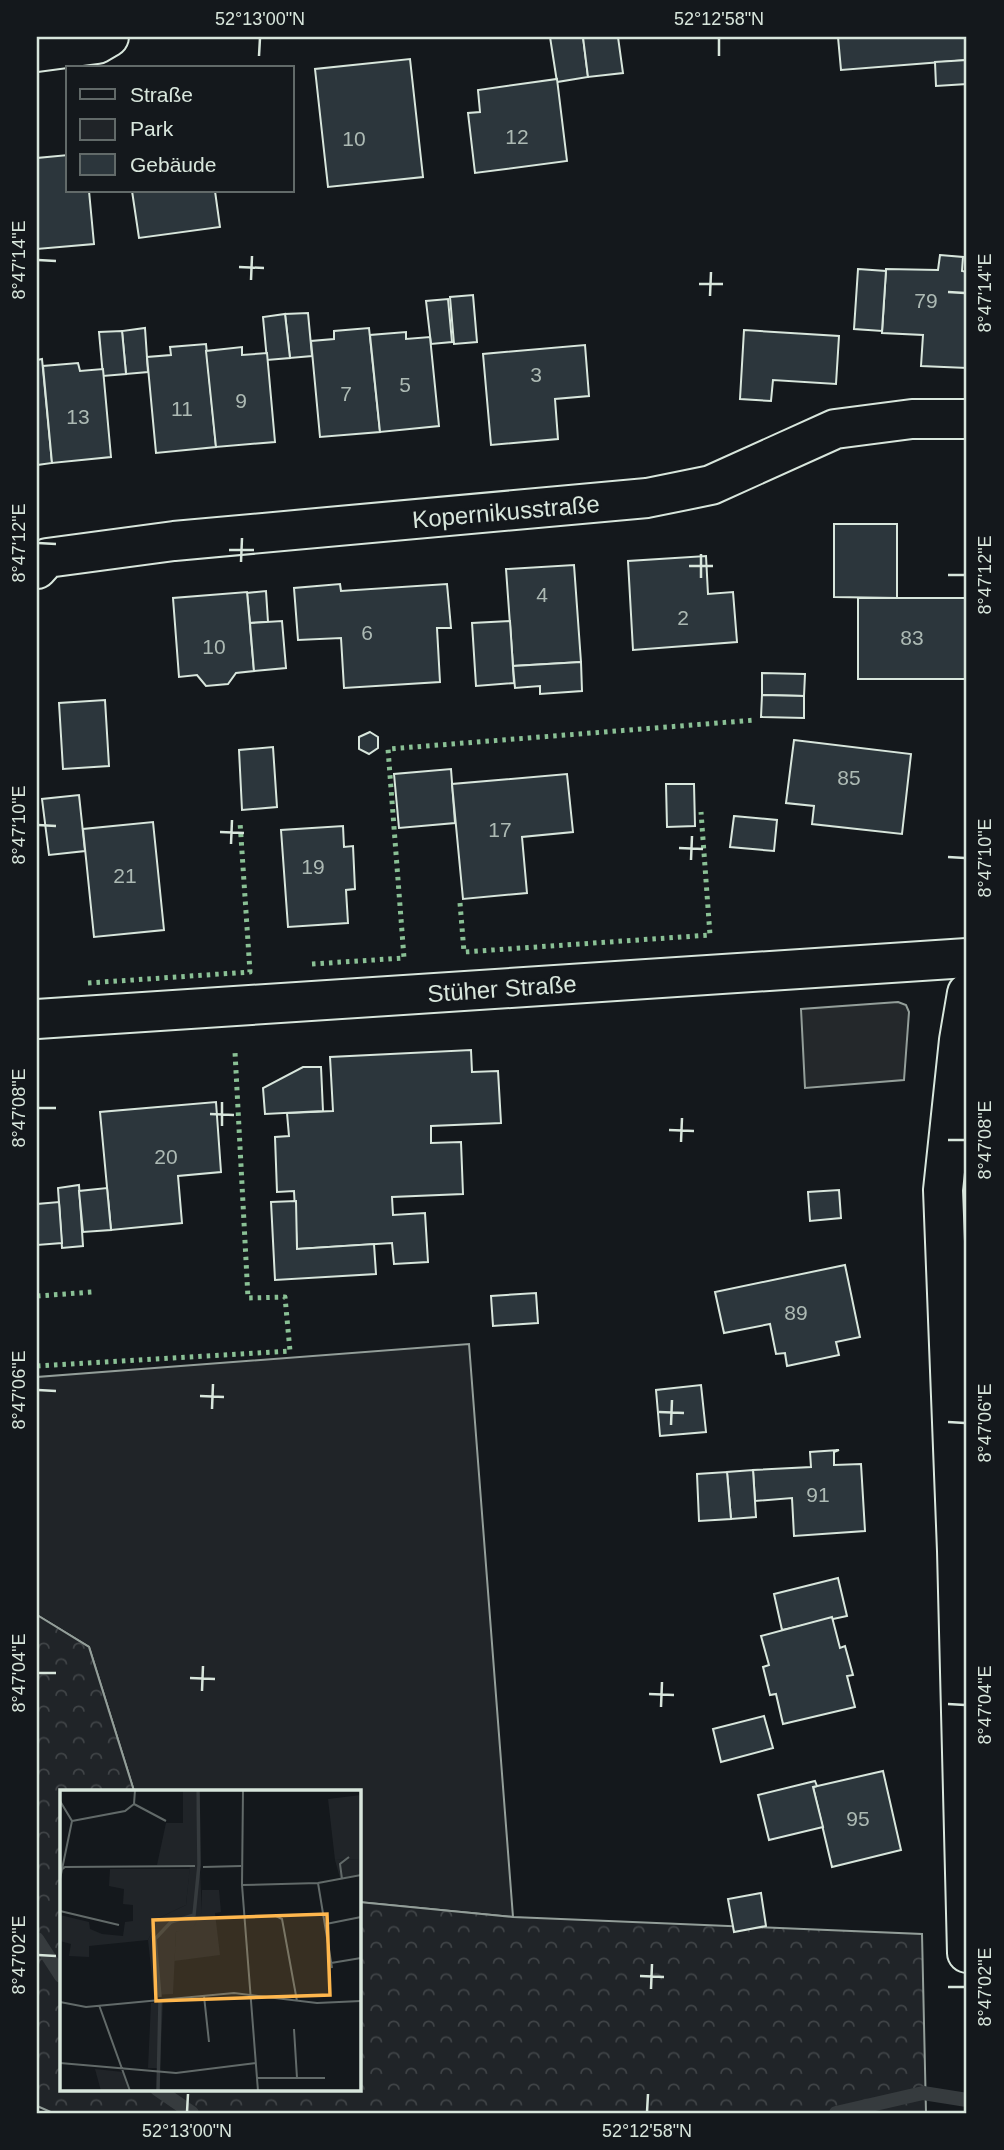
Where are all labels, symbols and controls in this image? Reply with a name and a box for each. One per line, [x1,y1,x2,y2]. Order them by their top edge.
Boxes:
text: 52°13'00"N [215,9,305,29]
text: 52°12'58"N [674,9,764,29]
legend [66,66,294,192]
text: Straße [130,83,193,106]
text: Park [130,117,174,140]
house number: 12 [505,125,529,148]
house number: 10 [342,127,366,150]
text: Gebäude [130,153,216,176]
text: 8°47'14"E [9,220,29,300]
text: 8°47'14"E [975,253,995,333]
house number: 79 [914,289,938,312]
house number: 3 [530,363,542,386]
house number: 5 [399,373,411,396]
house number: 7 [340,382,352,405]
house number: 9 [235,389,247,412]
house number: 11 [171,397,193,420]
house number: 13 [66,405,90,428]
street label: Kopernikusstraße [411,490,601,533]
text: 8°47'12"E [9,503,29,583]
text: 8°47'12"E [975,535,995,615]
house number: 4 [536,583,548,606]
house number: 2 [677,606,689,629]
house number: 6 [361,621,373,644]
house number: 83 [900,626,924,649]
house number: 10 [202,635,226,658]
house number: 85 [837,766,861,789]
text: 8°47'10"E [9,785,29,865]
house number: 17 [488,818,512,841]
text: 8°47'10"E [975,818,995,898]
house number: 19 [301,855,325,878]
house number: 21 [113,864,137,887]
street label: Stüher Straße [427,970,577,1007]
text: 8°47'08"E [9,1068,29,1148]
text: 8°47'08"E [975,1100,995,1180]
house number: 20 [154,1145,178,1168]
house number: 89 [784,1301,808,1324]
text: 8°47'06"E [9,1350,29,1430]
text: 8°47'06"E [975,1383,995,1463]
house number: 91 [806,1483,830,1506]
text: 8°47'04"E [9,1633,29,1713]
text: 8°47'04"E [975,1665,995,1745]
inset map [60,1790,360,2090]
house number: 95 [846,1807,870,1830]
text: 8°47'02"E [9,1915,29,1995]
text: 8°47'02"E [975,1947,995,2027]
text: 52°13'00"N [142,2121,232,2141]
text: 52°12'58"N [602,2121,692,2141]

